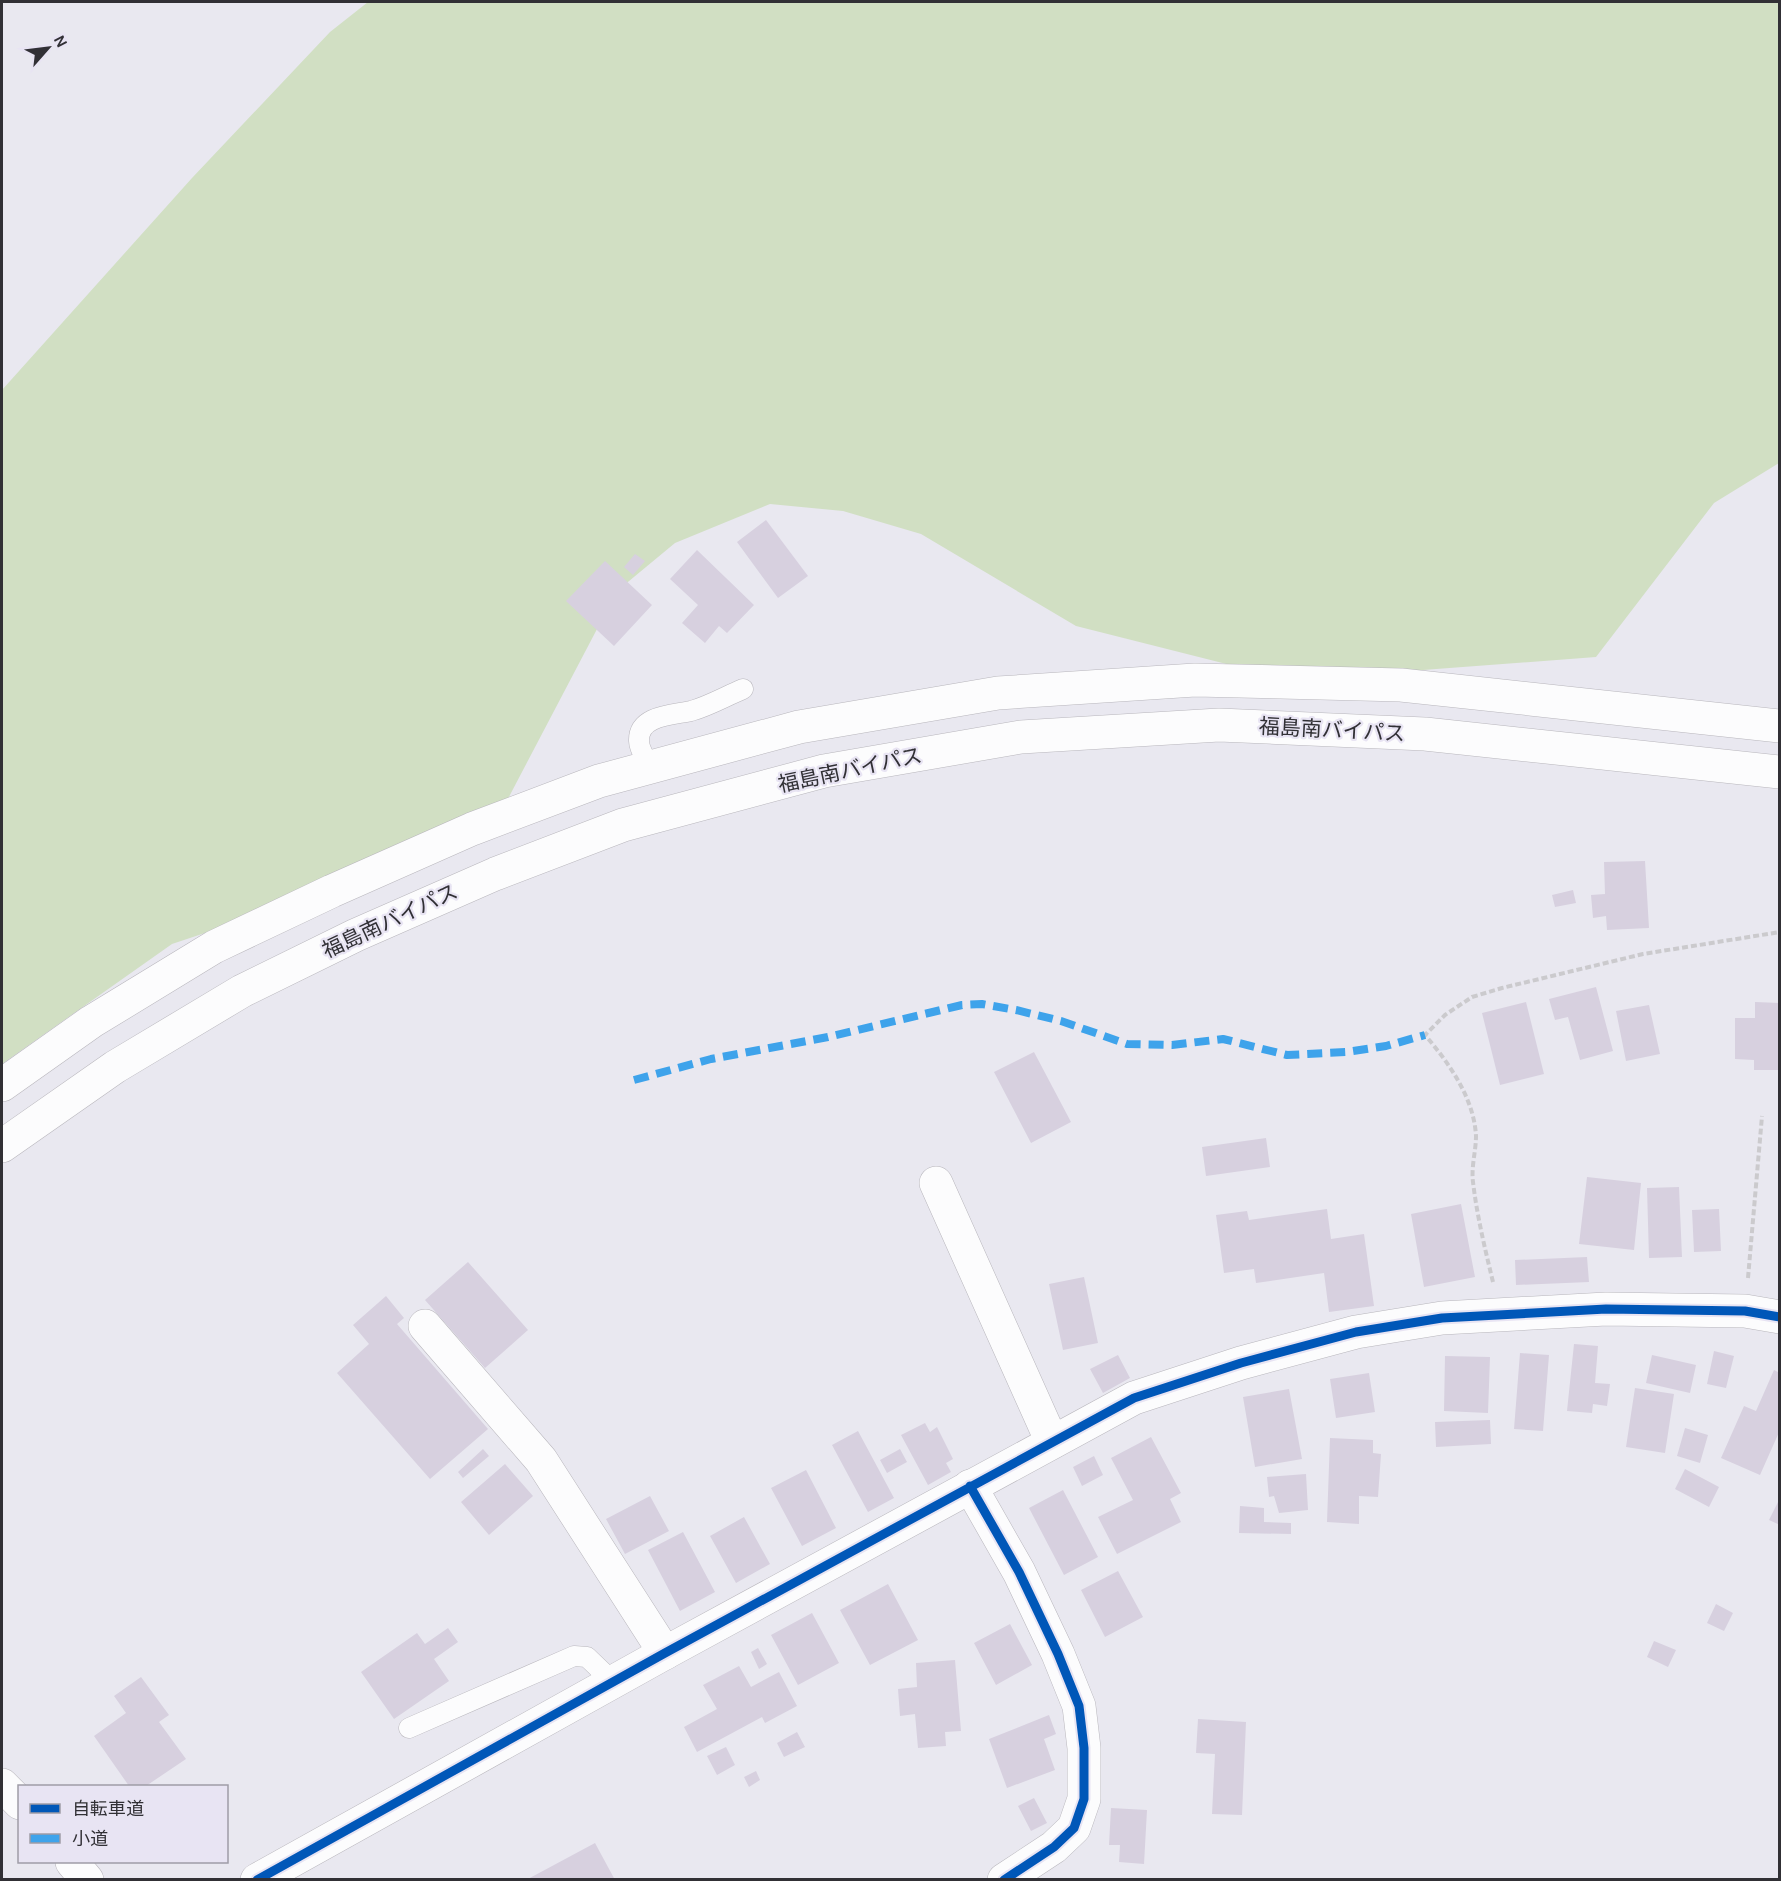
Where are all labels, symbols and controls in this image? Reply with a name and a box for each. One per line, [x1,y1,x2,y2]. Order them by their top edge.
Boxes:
north arrow [18,18,78,78]
text: N [50,32,72,51]
street label: 福島南バイパス [1258,714,1406,746]
street label: 福島南バイパス [776,743,924,797]
street label: 福島南バイパス [318,879,462,963]
legend [18,1785,228,1863]
text: 自転車道 [72,1798,144,1820]
text: 小道 [72,1828,108,1850]

